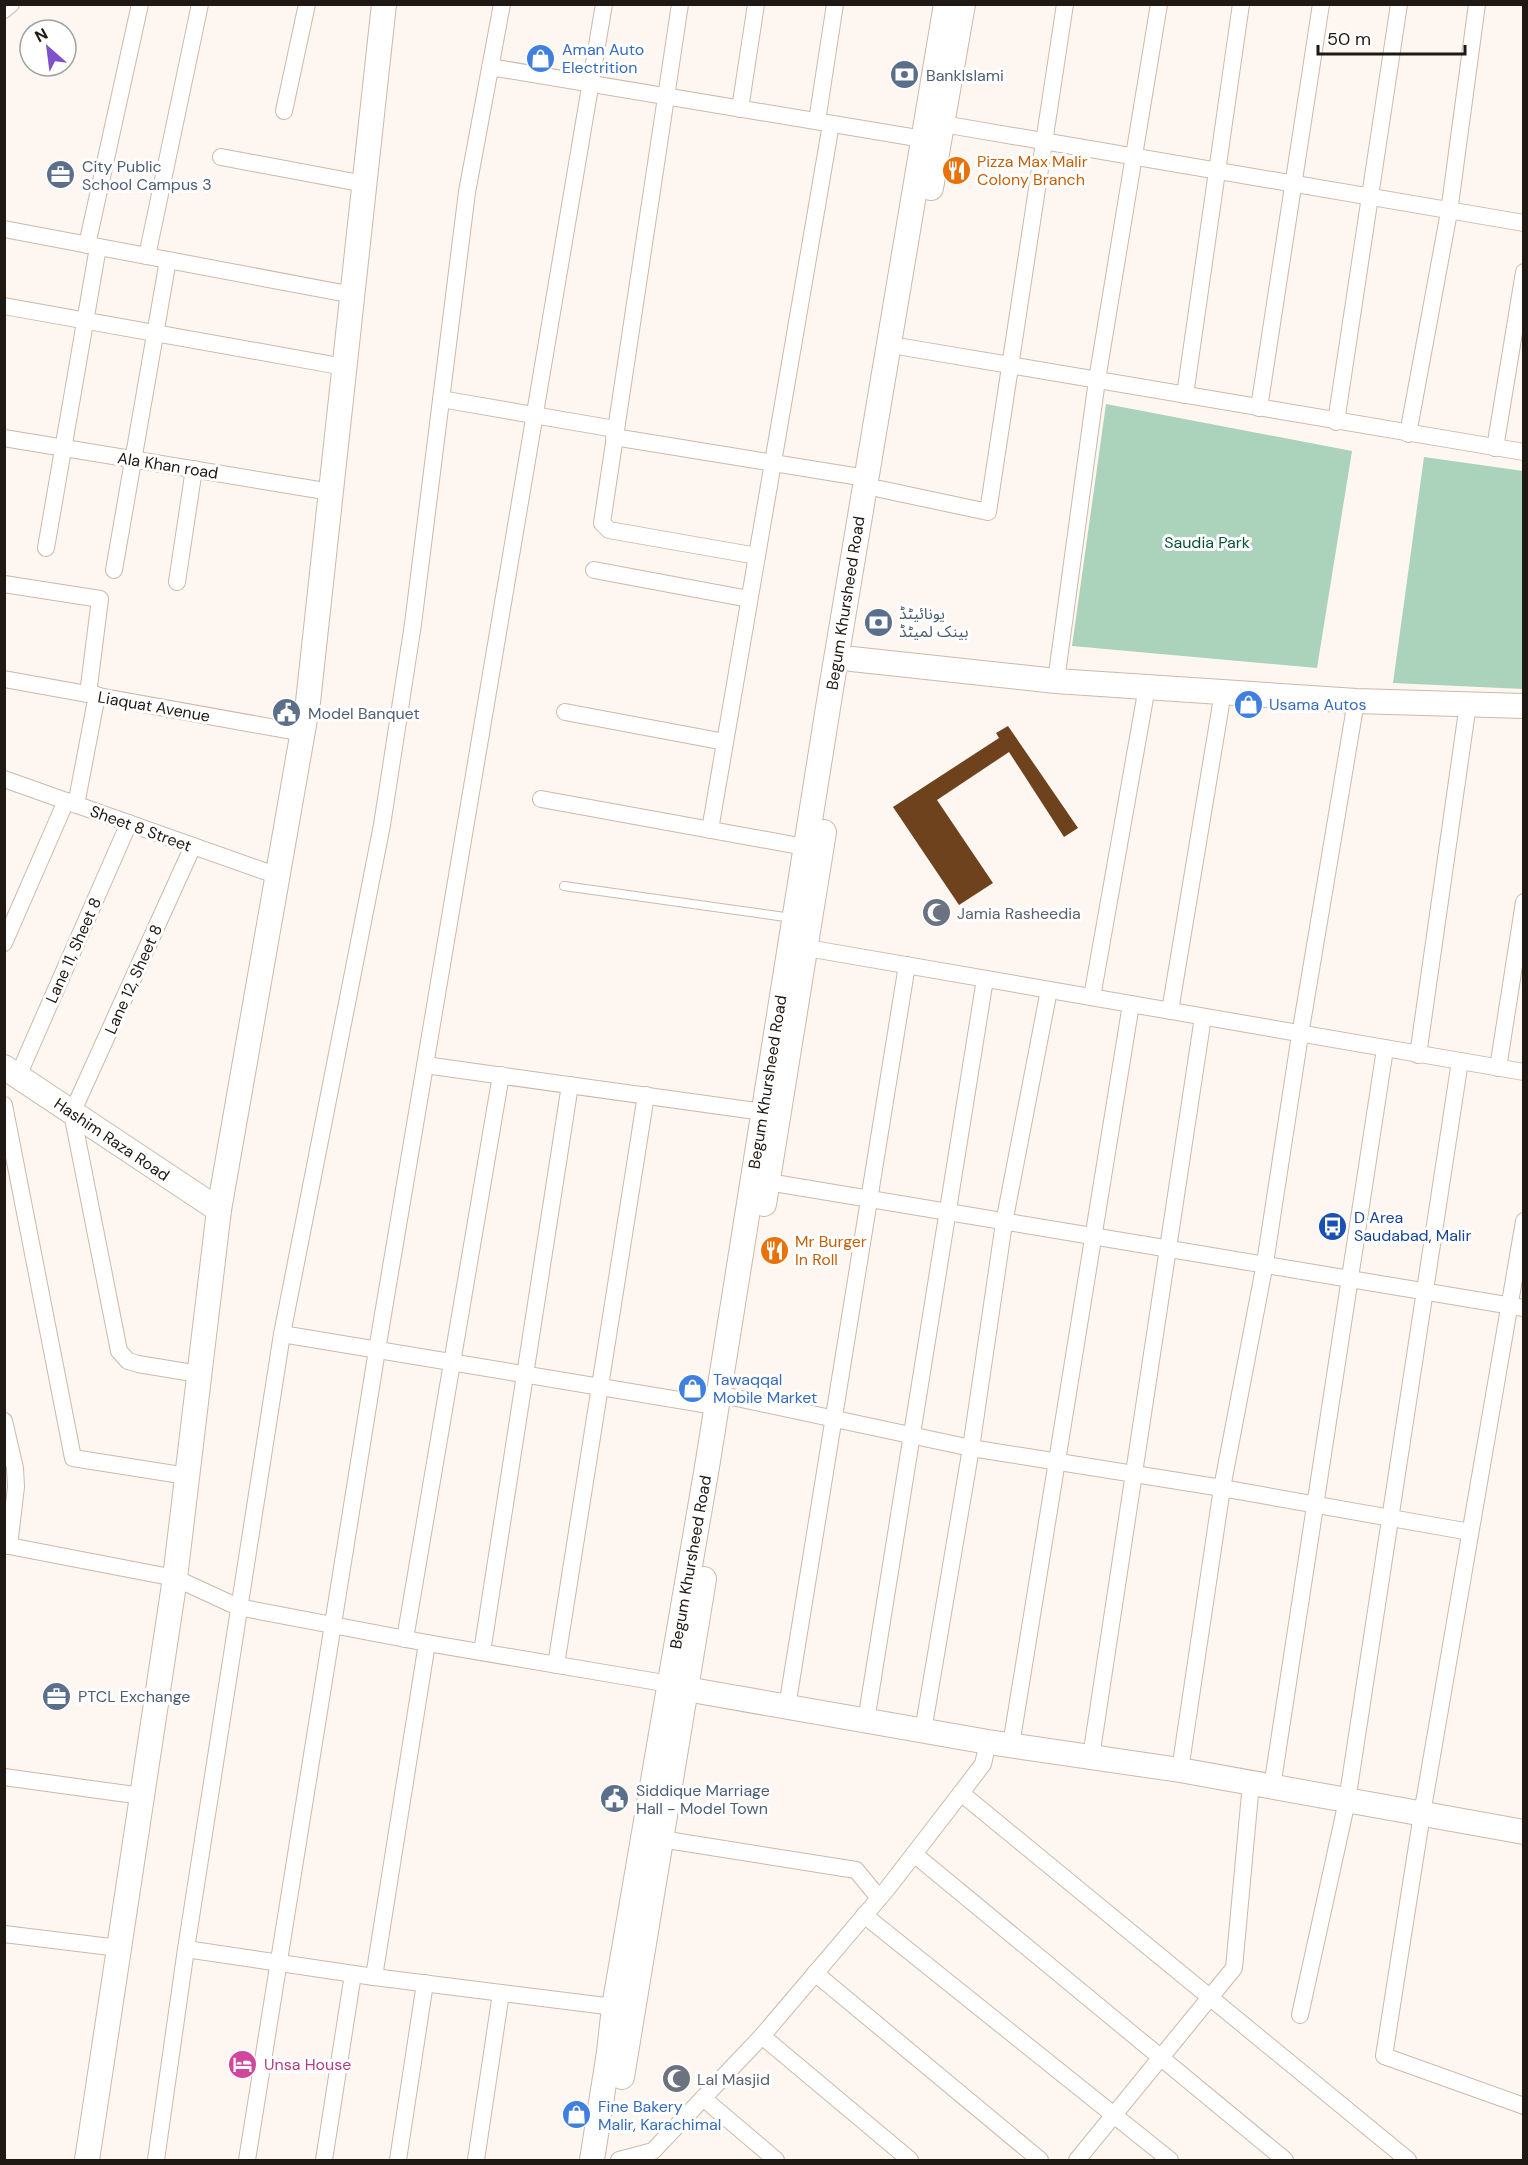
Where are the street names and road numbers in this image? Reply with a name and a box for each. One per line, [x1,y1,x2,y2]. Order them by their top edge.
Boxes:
street label: Ala Khan road [116,447,220,484]
street label: Begum Khursheed Road [821,515,870,692]
street label: Liaquat Avenue [96,686,212,727]
street label: Sheet 8 Street [87,800,194,857]
street label: Lane 11, Sheet 8 [41,894,106,1006]
street label: Lane 12, Sheet 8 [100,921,167,1037]
street label: Begum Khursheed Road [743,994,792,1171]
street label: Hashim Raza Road [50,1093,173,1186]
street label: Begum Khursheed Road [665,1474,716,1651]

